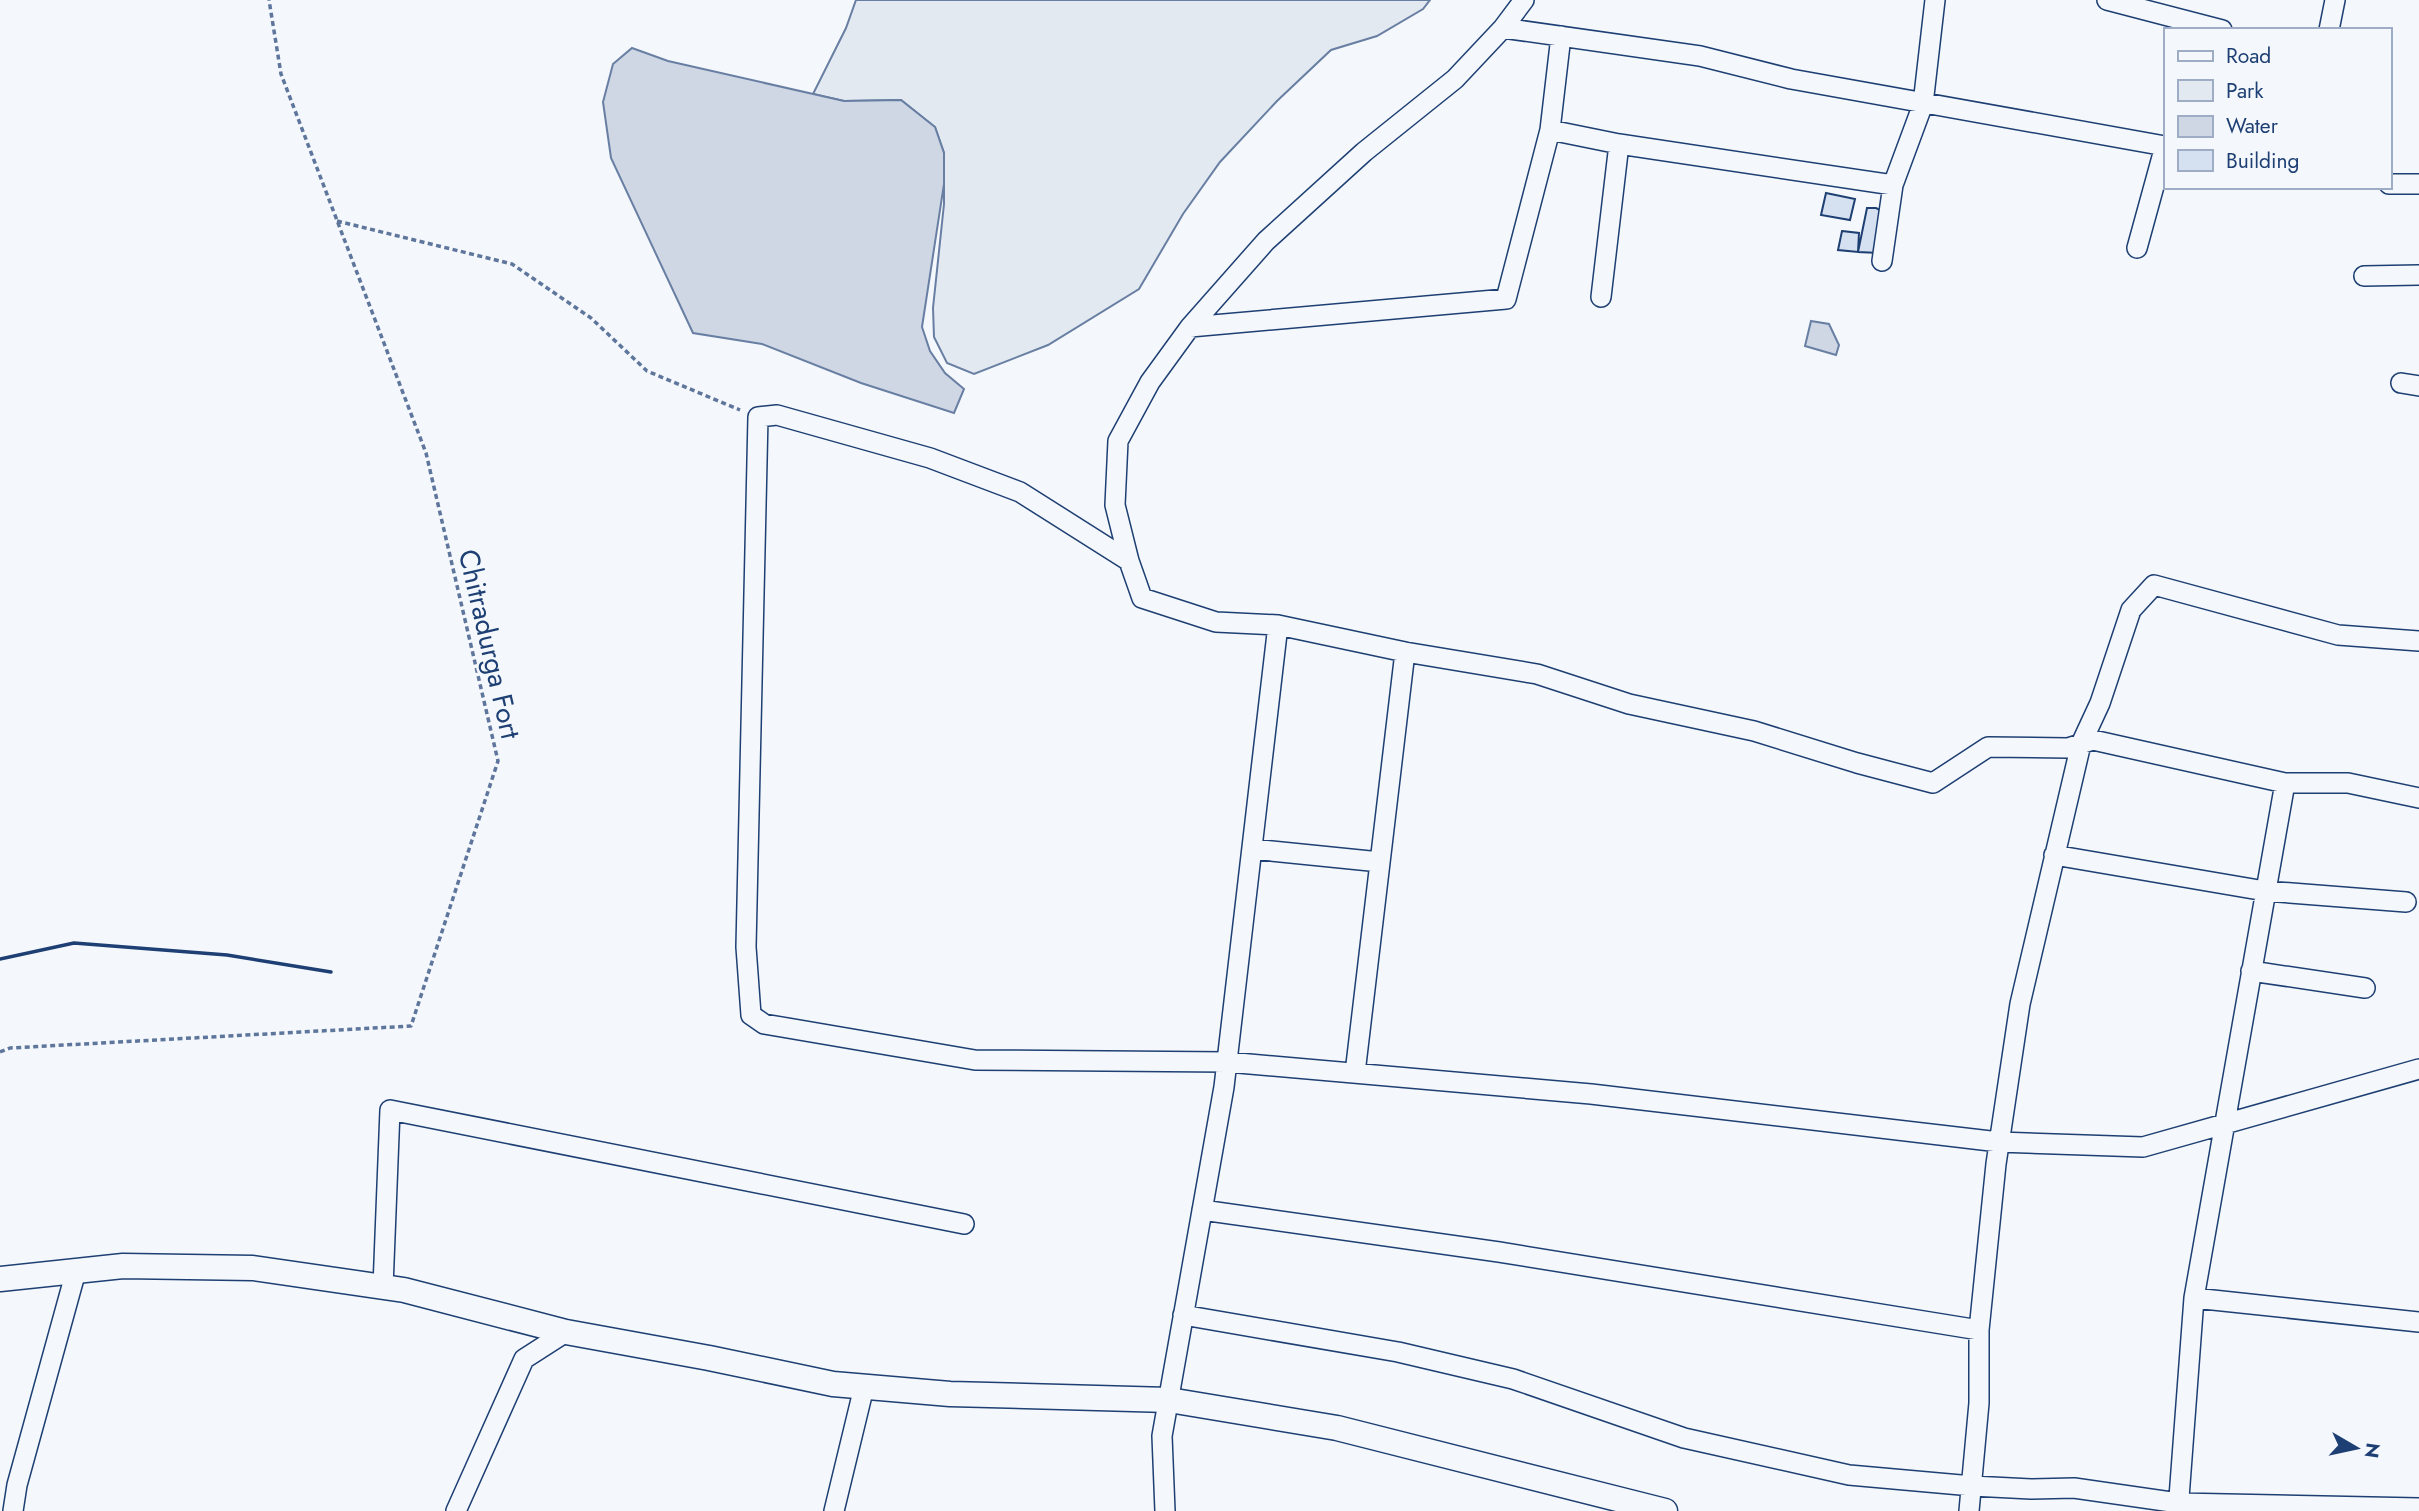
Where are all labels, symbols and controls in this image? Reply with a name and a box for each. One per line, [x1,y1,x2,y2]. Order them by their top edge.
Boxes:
legend [2164,28,2391,189]
text: Road [2226,41,2271,71]
text: Park [2226,76,2264,106]
text: Water [2226,111,2279,141]
text: Building [2226,146,2299,176]
street label: Chitradurga Fort [448,545,531,743]
north arrow [2321,1413,2391,1483]
text: N [2358,1441,2387,1460]

